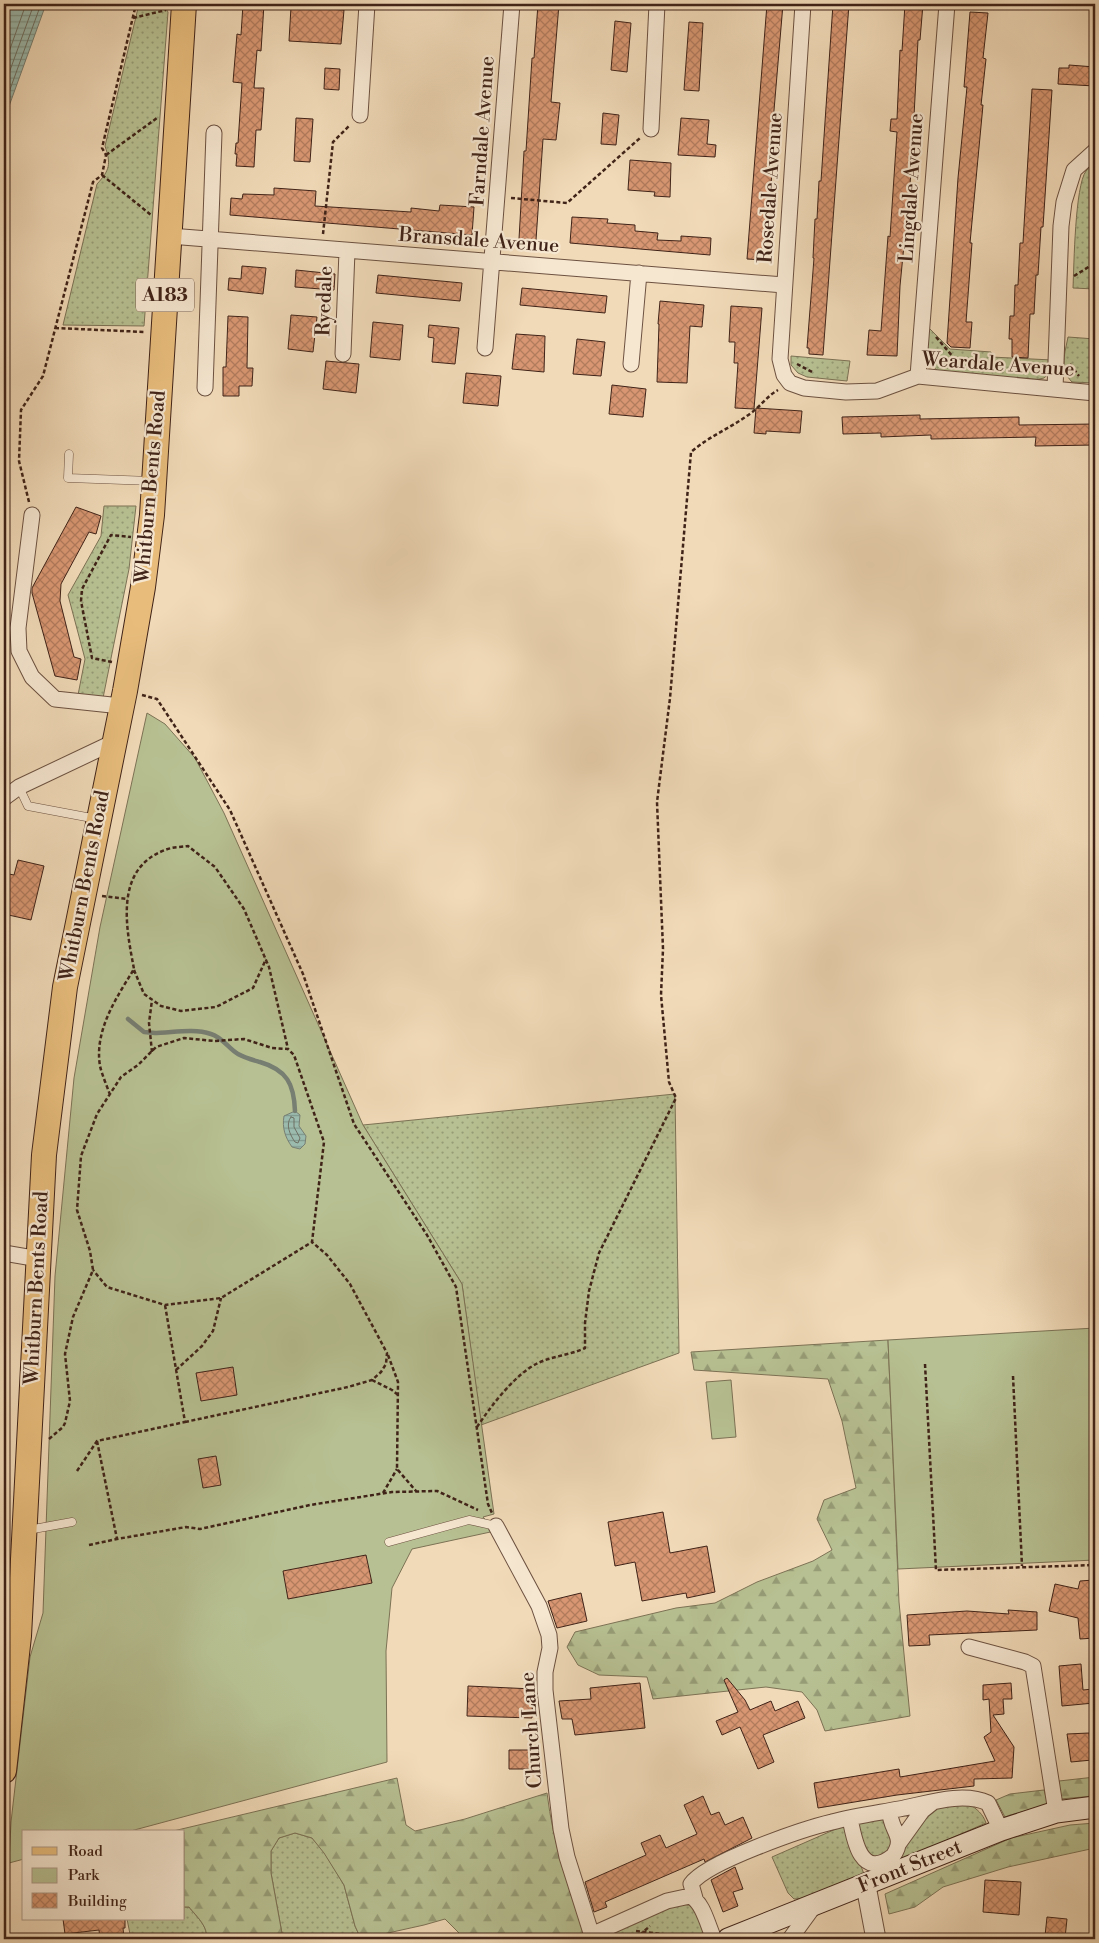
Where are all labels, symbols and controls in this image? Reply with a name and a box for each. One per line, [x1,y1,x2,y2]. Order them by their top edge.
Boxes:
street label: Farndale Avenue [465,55,501,207]
street label: Rosedale Avenue [753,112,789,264]
street label: Lingdale Avenue [894,112,930,264]
street label: Bransdale Avenue [397,223,560,259]
street label: Ryedale [311,265,339,337]
road number: A183 [136,278,194,312]
street label: Weardale Avenue [920,347,1075,383]
street label: Whitburn Bents Road [130,389,172,586]
street label: Whitburn Bents Road [54,788,116,985]
street label: Whitburn Bents Road [19,1190,55,1387]
street label: Church Lane [515,1671,549,1789]
legend [22,1830,185,1920]
street label: Front Street [854,1835,966,1899]
text: Road [68,1842,103,1861]
text: Park [68,1866,100,1885]
text: Building [67,1892,127,1911]

